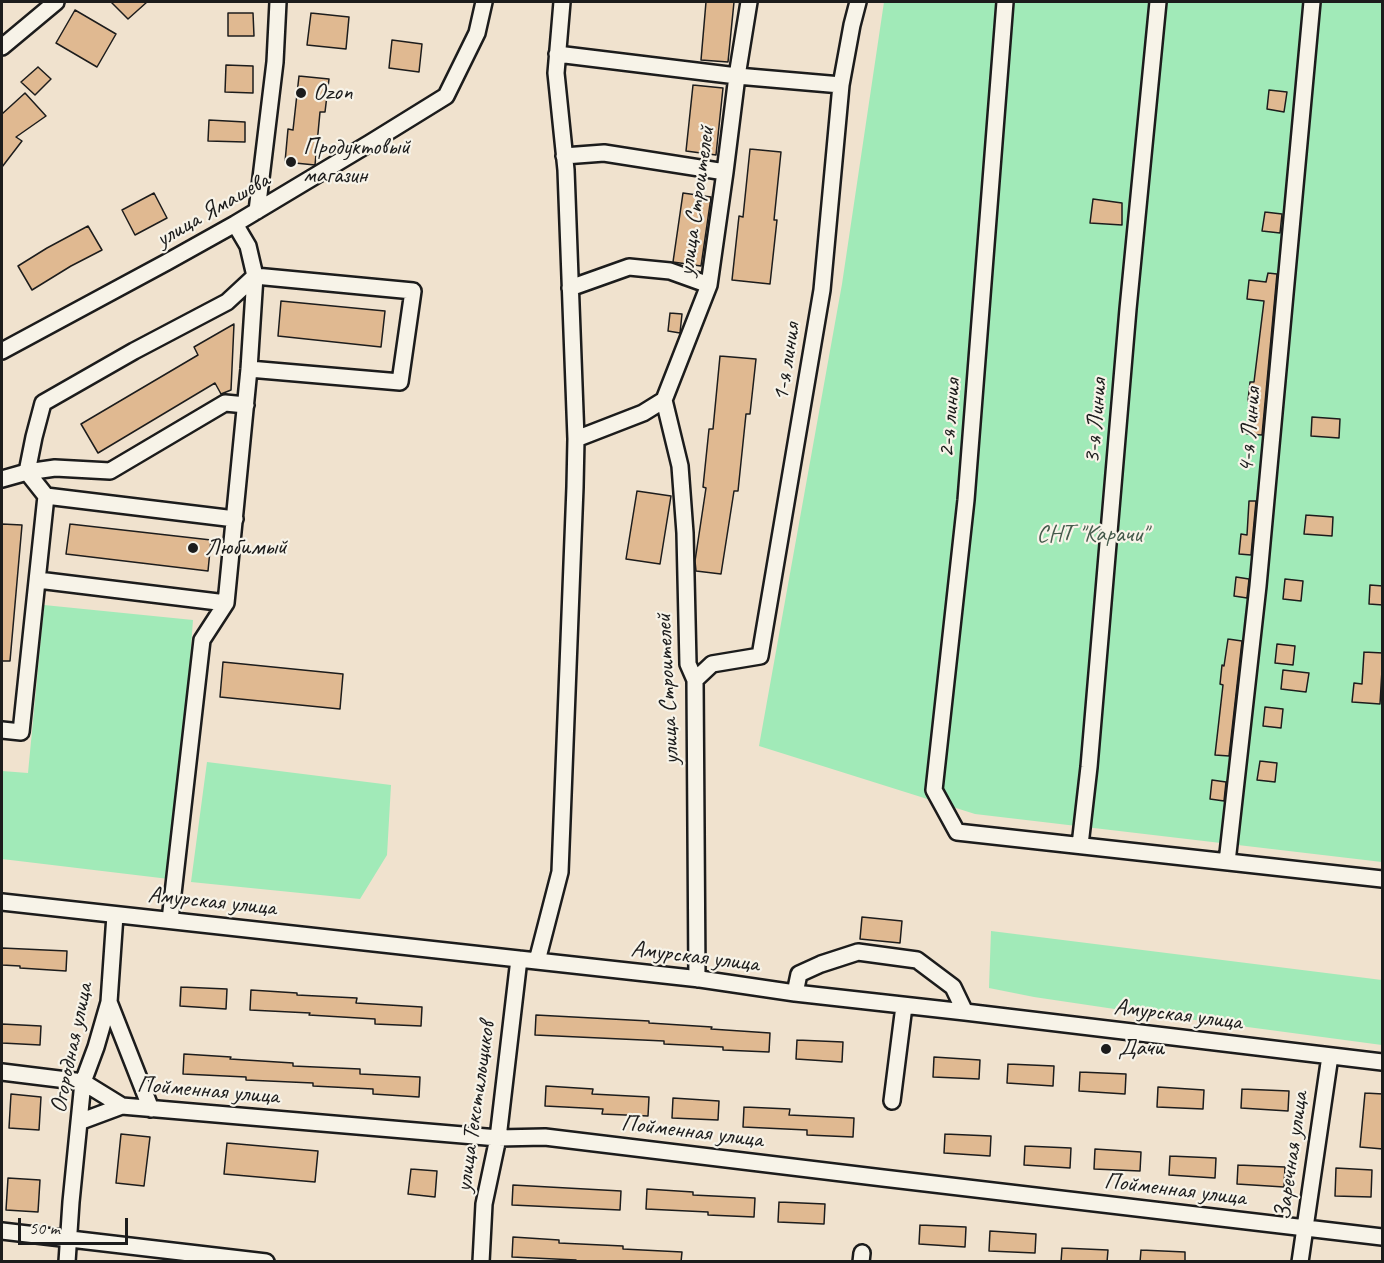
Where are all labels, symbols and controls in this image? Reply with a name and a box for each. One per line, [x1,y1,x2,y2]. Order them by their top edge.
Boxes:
place label: Ozon [313,79,352,107]
marker: Ozon [294,86,308,100]
street label: улица Строителей [672,124,722,278]
place label: Продуктовый магазин [303,134,410,190]
marker: Продуктовый магазин [284,155,298,169]
street label: улица Ямашева [151,166,275,254]
street label: 1-я линия [767,321,807,403]
street label: 2-я линия [932,377,968,459]
street label: 3-я Линия [1078,377,1114,465]
street label: 4-я Линия [1232,386,1268,474]
park label: СНТ "Карачи" [1037,521,1147,549]
place label: Любимый [205,534,287,562]
marker: Любимый [186,541,200,555]
street label: улица Строителей [650,613,686,765]
street label: Амурская улица [147,881,277,923]
street label: Амурская улица [629,935,761,979]
street label: Огородная улица [44,980,100,1116]
street label: Амурская улица [1112,993,1244,1037]
street label: улица Текстильщиков [450,1020,502,1194]
place label: Дачи [1118,1035,1164,1063]
marker: Дачи [1099,1042,1113,1056]
street label: Пойменная улица [136,1070,280,1112]
street label: Заречная улица [1269,1090,1315,1222]
street label: Пойменная улица [620,1109,764,1155]
street label: Пойменная улица [1103,1167,1247,1213]
scale bar [21,1206,130,1244]
text: 50 m [29,1217,60,1239]

